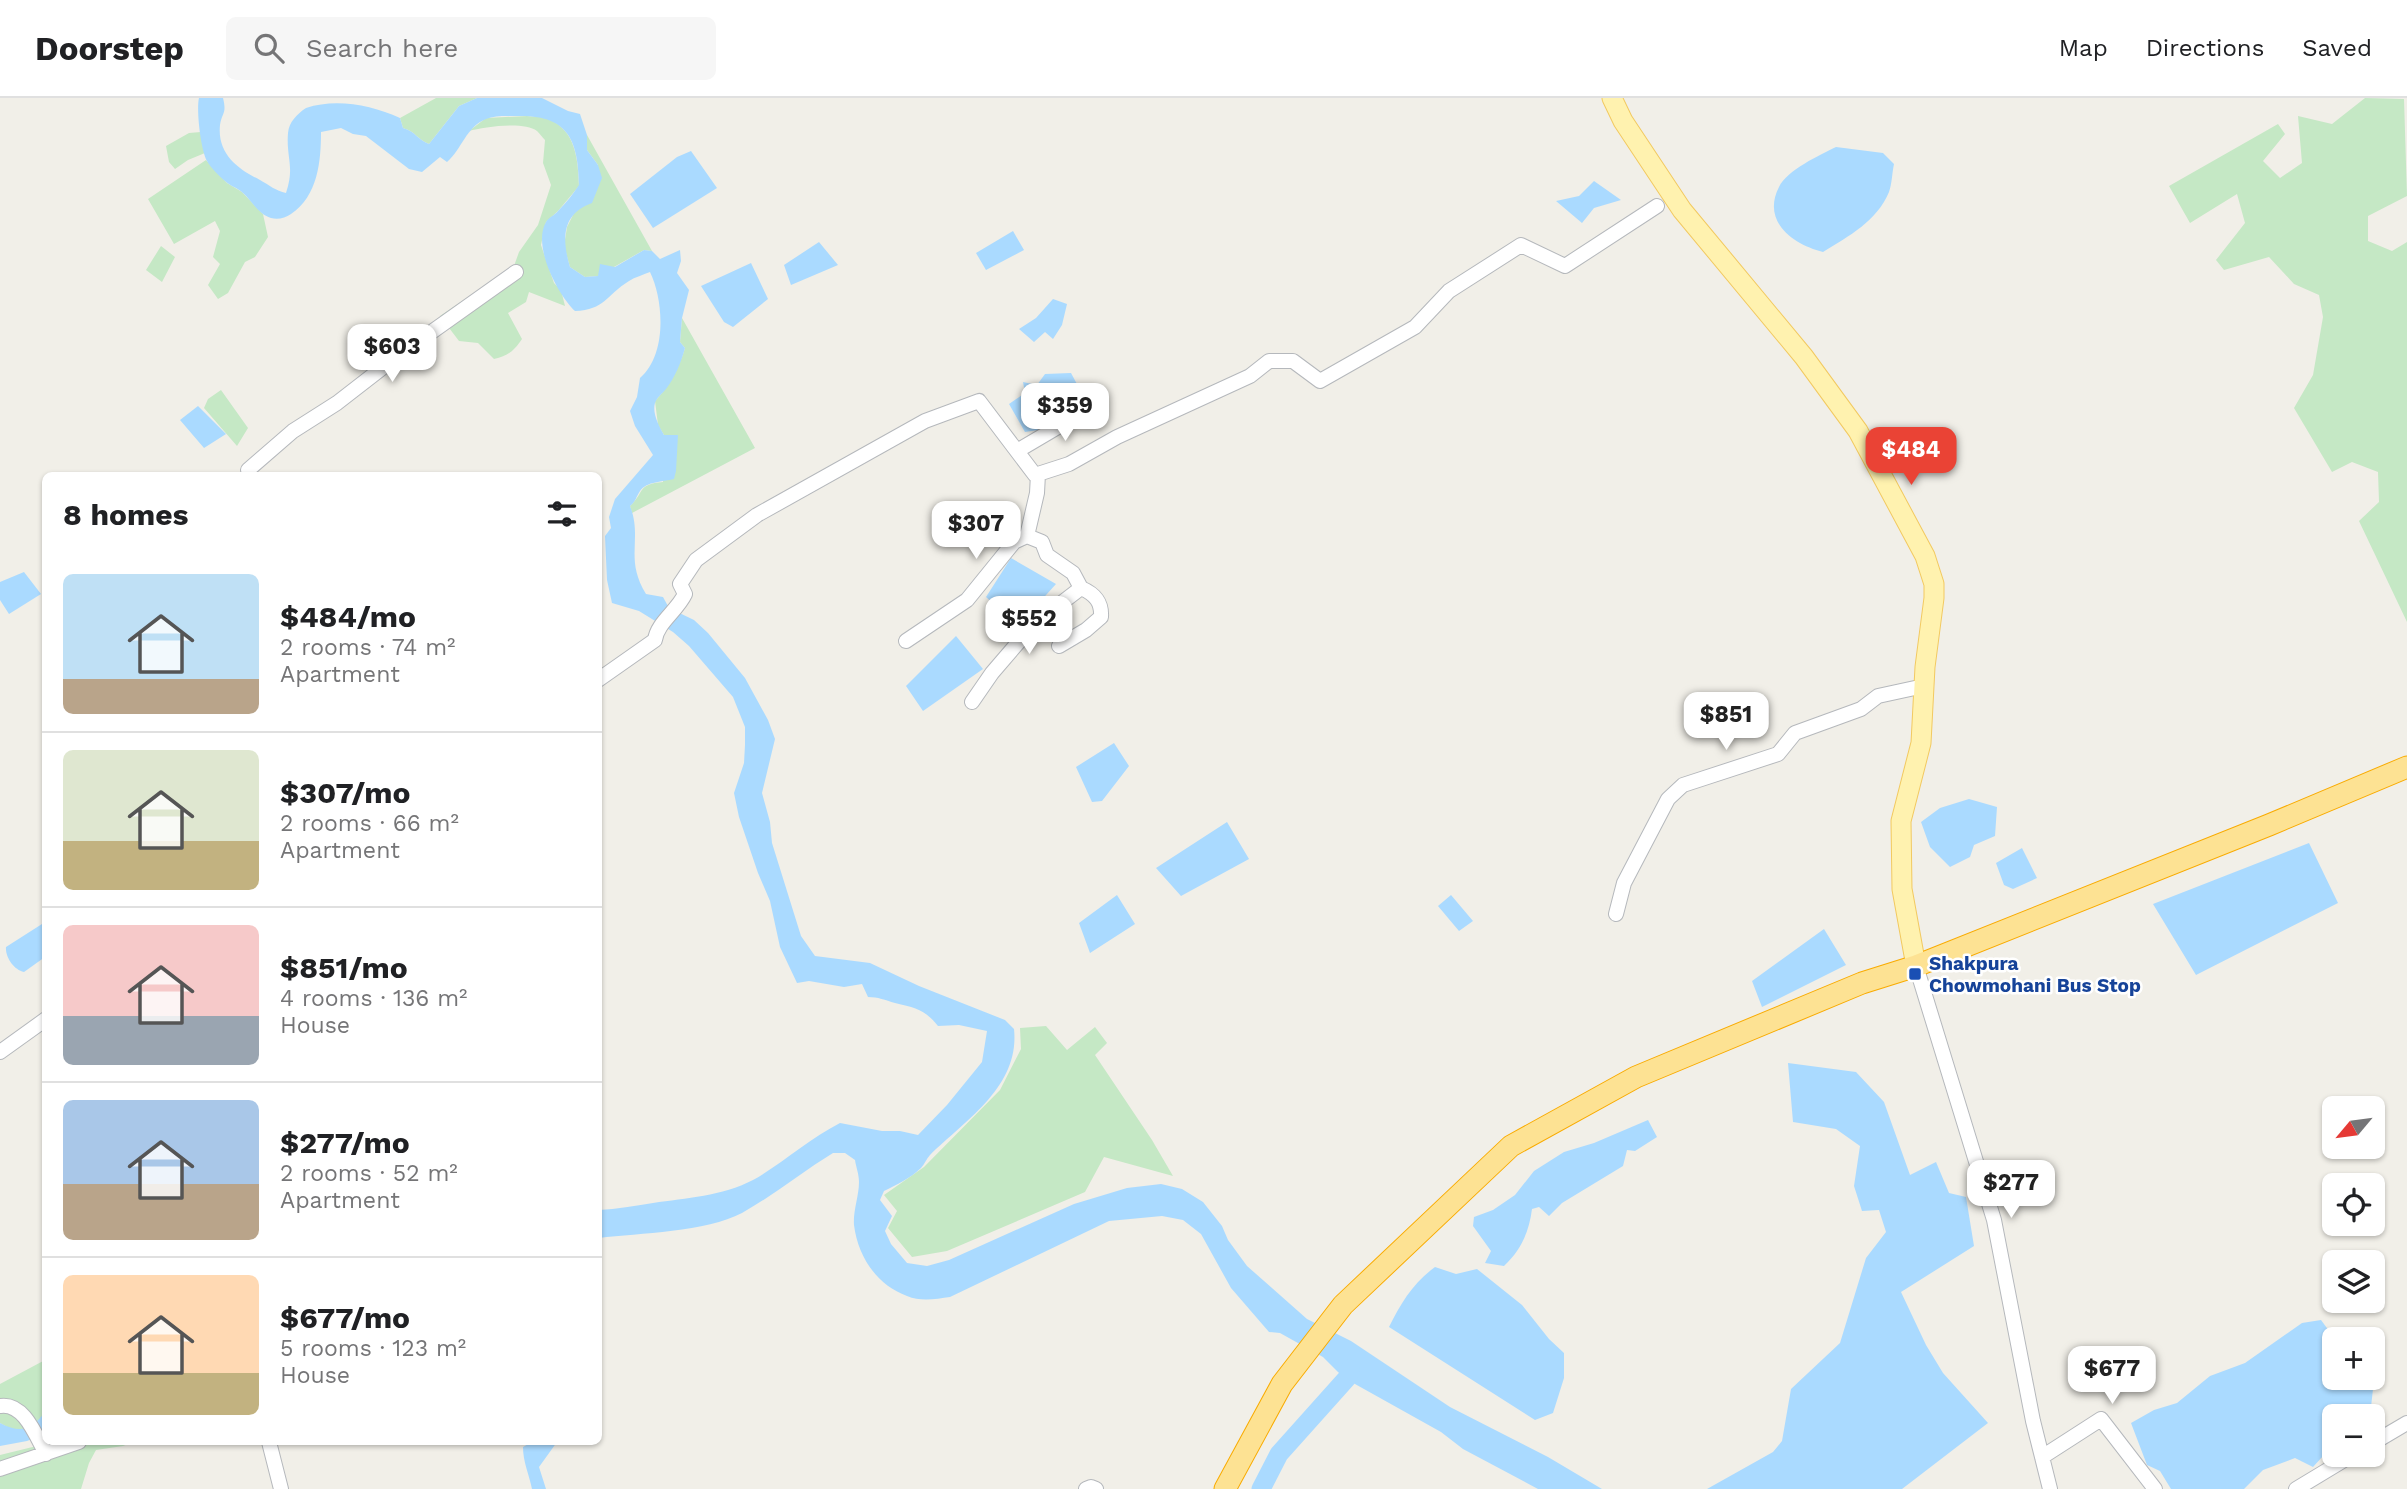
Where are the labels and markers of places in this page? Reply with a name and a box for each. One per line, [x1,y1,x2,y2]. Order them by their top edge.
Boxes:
pin: $603 [351,324,433,384]
pin: $359 [1024,384,1106,443]
pin: $484 [1870,428,1952,487]
pin: $307 [935,502,1017,561]
pin: $552 [988,596,1070,656]
pin: $851 [1685,692,1767,752]
place label: Shakpura Chowmohani Bus Stop [1929,952,2141,997]
marker: Shakpura Chowmohani Bus Stop [1907,966,1923,982]
pin: $277 [1970,1160,2052,1220]
pin: $677 [2071,1346,2153,1406]

